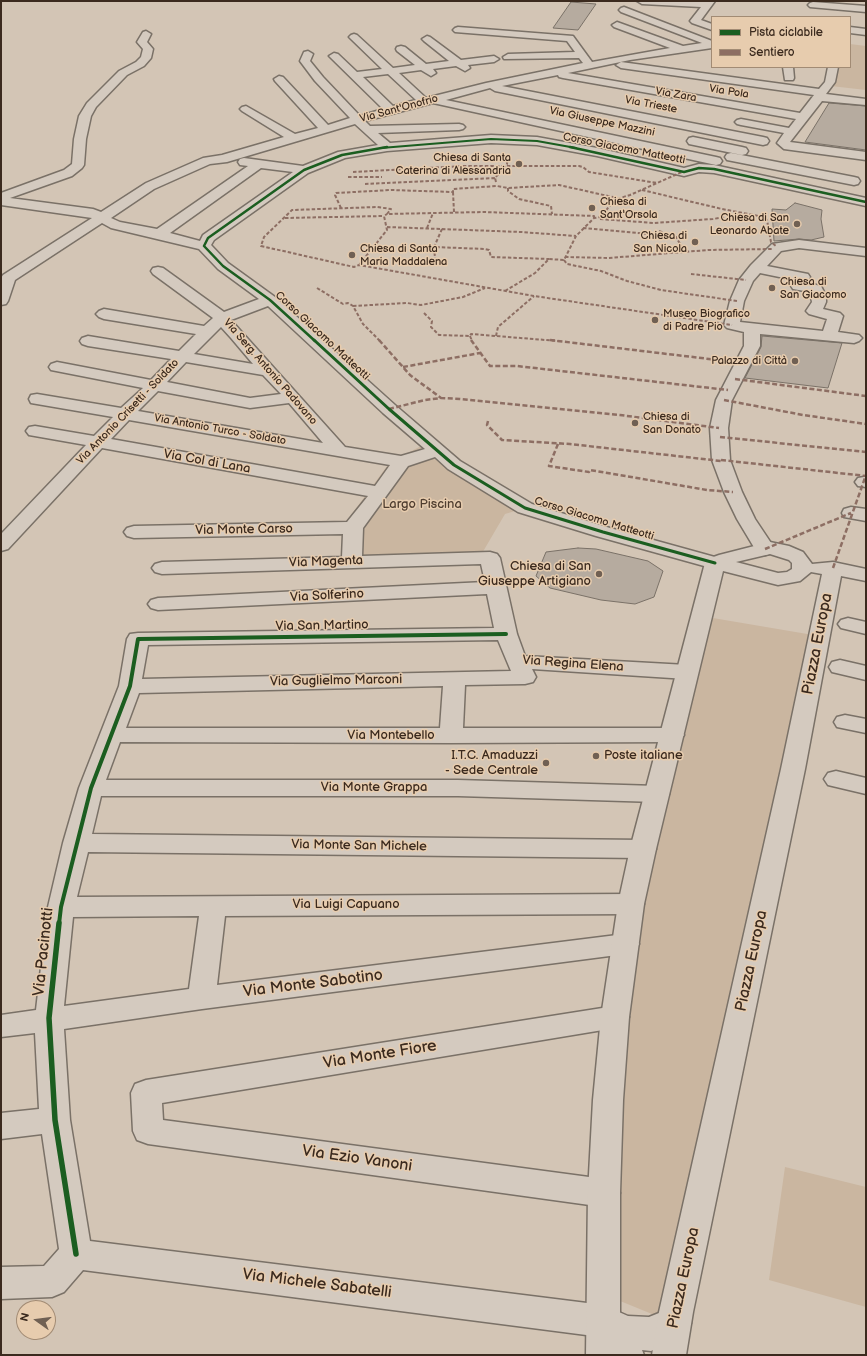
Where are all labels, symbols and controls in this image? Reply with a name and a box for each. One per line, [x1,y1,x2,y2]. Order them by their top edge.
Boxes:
legend [711,16,851,68]
text: Pista ciclabile [749,25,823,40]
text: Sentiero [749,45,795,60]
street label: Via Pola [708,82,750,102]
street label: Via Zara [654,85,698,105]
street label: Via Sant'Onofrio [358,92,440,126]
street label: Via Trieste [624,93,678,117]
street label: Via Giuseppe Mazzini [548,104,656,140]
street label: Corso Giacomo Matteotti [562,131,686,167]
place label: Chiesa di Santa Caterina di Alessandria [396,151,511,177]
marker: Chiesa di Santa Caterina di Alessandria [514,159,524,169]
place label: Chiesa di Sant'Orsola [600,195,658,221]
marker: Chiesa di Sant'Orsola [587,203,597,213]
place label: Chiesa di San Leonardo Abate [710,211,789,237]
marker: Chiesa di San Leonardo Abate [792,219,802,229]
place label: Chiesa di San Nicola [633,229,687,255]
marker: Chiesa di San Nicola [690,237,700,247]
place label: Chiesa di Santa Maria Maddalena [360,242,447,268]
marker: Chiesa di Santa Maria Maddalena [347,250,357,260]
place label: Chiesa di San Giacomo [780,275,847,301]
marker: Chiesa di San Giacomo [767,283,777,293]
street label: Corso Giacomo Matteotti [272,289,372,383]
place label: Museo Biografico di Padre Pio [663,307,750,333]
marker: Museo Biografico di Padre Pio [650,315,660,325]
street label: Via Serg. Antonio Padovano [220,316,320,428]
place label: Palazzo di Città [711,354,787,368]
marker: Palazzo di Città [790,356,800,366]
street label: Via Antonio Crisetti - Soldato [74,357,182,467]
place label: Chiesa di San Donato [643,410,701,436]
street label: Via Antonio Turco - Soldato [153,412,287,448]
marker: Chiesa di San Donato [630,418,640,428]
street label: Via Col di Lana [162,447,252,477]
street label: Corso Giacomo Matteotti [533,495,655,543]
park label: Largo Piscina [382,497,462,513]
street label: Via Monte Carso [195,521,293,539]
street label: Via Magenta [289,553,363,571]
place label: Chiesa di San Giuseppe Artigiano [478,559,591,590]
marker: Chiesa di San Giuseppe Artigiano [594,569,604,579]
street label: Via Solferino [290,586,364,606]
street label: Piazza Europa [799,592,837,696]
street label: Via San Martino [275,617,369,635]
street label: Via Regina Elena [522,653,624,675]
street label: Via Guglielmo Marconi [270,672,402,690]
street label: Via Montebello [347,728,435,744]
place label: I.T.C. Amaduzzi - Sede Centrale [445,748,538,779]
place label: Poste italiane [604,748,683,764]
marker: Poste italiane [591,751,601,761]
marker: I.T.C. Amaduzzi - Sede Centrale [541,758,551,768]
street label: Via Monte Grappa [321,780,427,796]
street label: Via Monte San Michele [291,837,427,855]
street label: Via Luigi Capuano [292,897,400,913]
street label: Via Pacinotti [30,907,58,997]
street label: Piazza Europa [732,909,772,1013]
street label: Via Monte Sabotino [242,966,384,1002]
street label: Via Monte Fiore [322,1037,438,1073]
street label: Via Ezio Vanoni [301,1142,413,1176]
street label: Piazza Europa [664,1226,704,1330]
street label: Via Michele Sabatelli [241,1265,393,1303]
north arrow [16,1300,56,1340]
text: N [18,1312,32,1323]

